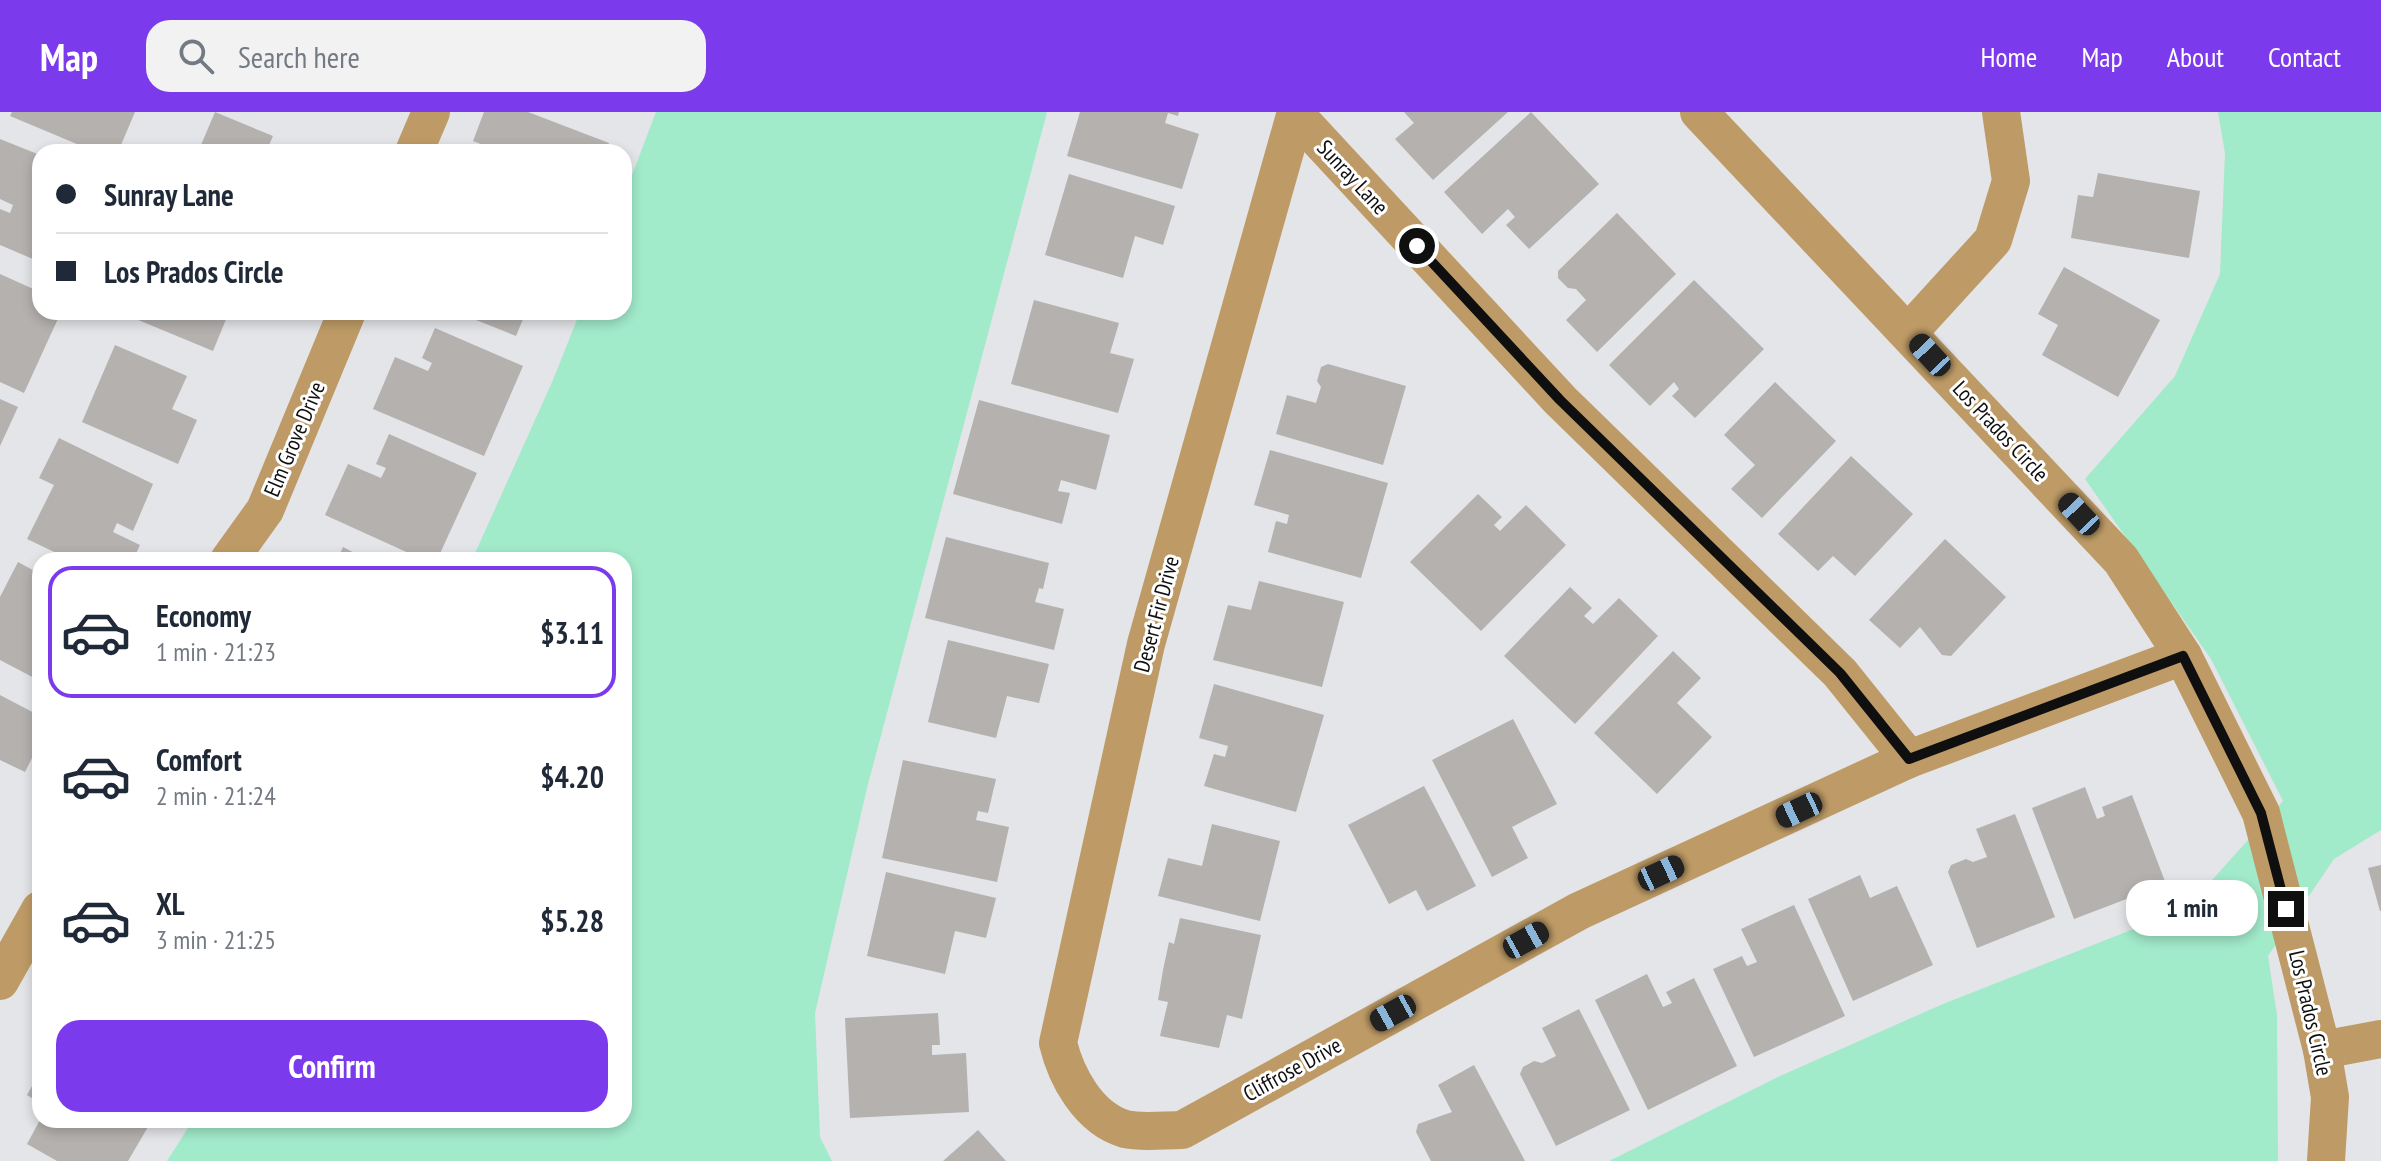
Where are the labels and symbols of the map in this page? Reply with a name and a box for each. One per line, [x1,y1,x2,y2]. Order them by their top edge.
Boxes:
street label: Sunray Lane [1311,134,1395,220]
route start [1399,228,1435,264]
car [1905,329,1955,381]
street label: Los Prados Circle [1947,375,2055,487]
street label: Elm Grove Drive [257,377,331,501]
car [2054,488,2104,540]
street label: Desert Fir Drive [1127,553,1185,675]
car [1772,789,1826,831]
car [1634,852,1688,894]
callout: 1 min [2126,881,2258,937]
route end [2268,891,2304,927]
car [1499,918,1553,962]
street label: Los Prados Circle [2283,947,2339,1079]
car [1366,991,1420,1035]
street label: Cliffrose Drive [1238,1031,1346,1107]

